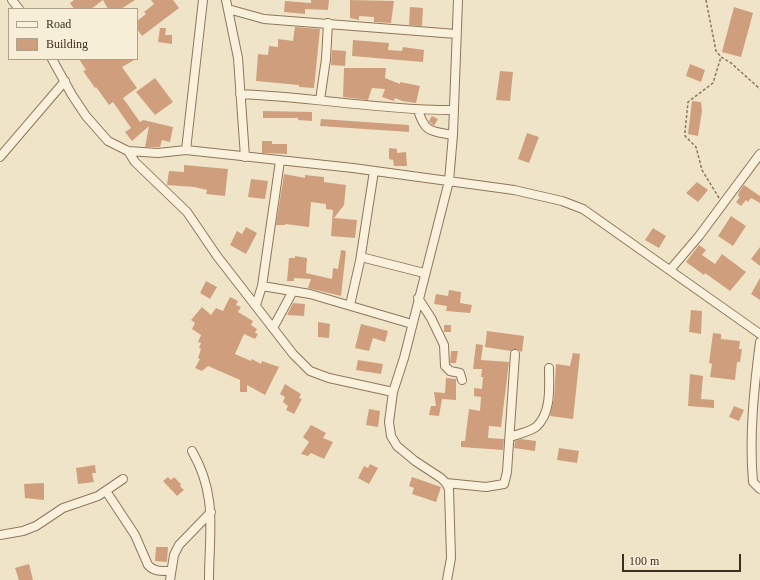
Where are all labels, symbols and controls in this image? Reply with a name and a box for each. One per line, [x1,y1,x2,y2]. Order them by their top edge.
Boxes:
legend [8,8,138,60]
text: Road [46,17,71,31]
text: Building [46,37,88,51]
scale bar [624,546,743,572]
text: 100 m [629,554,659,568]

